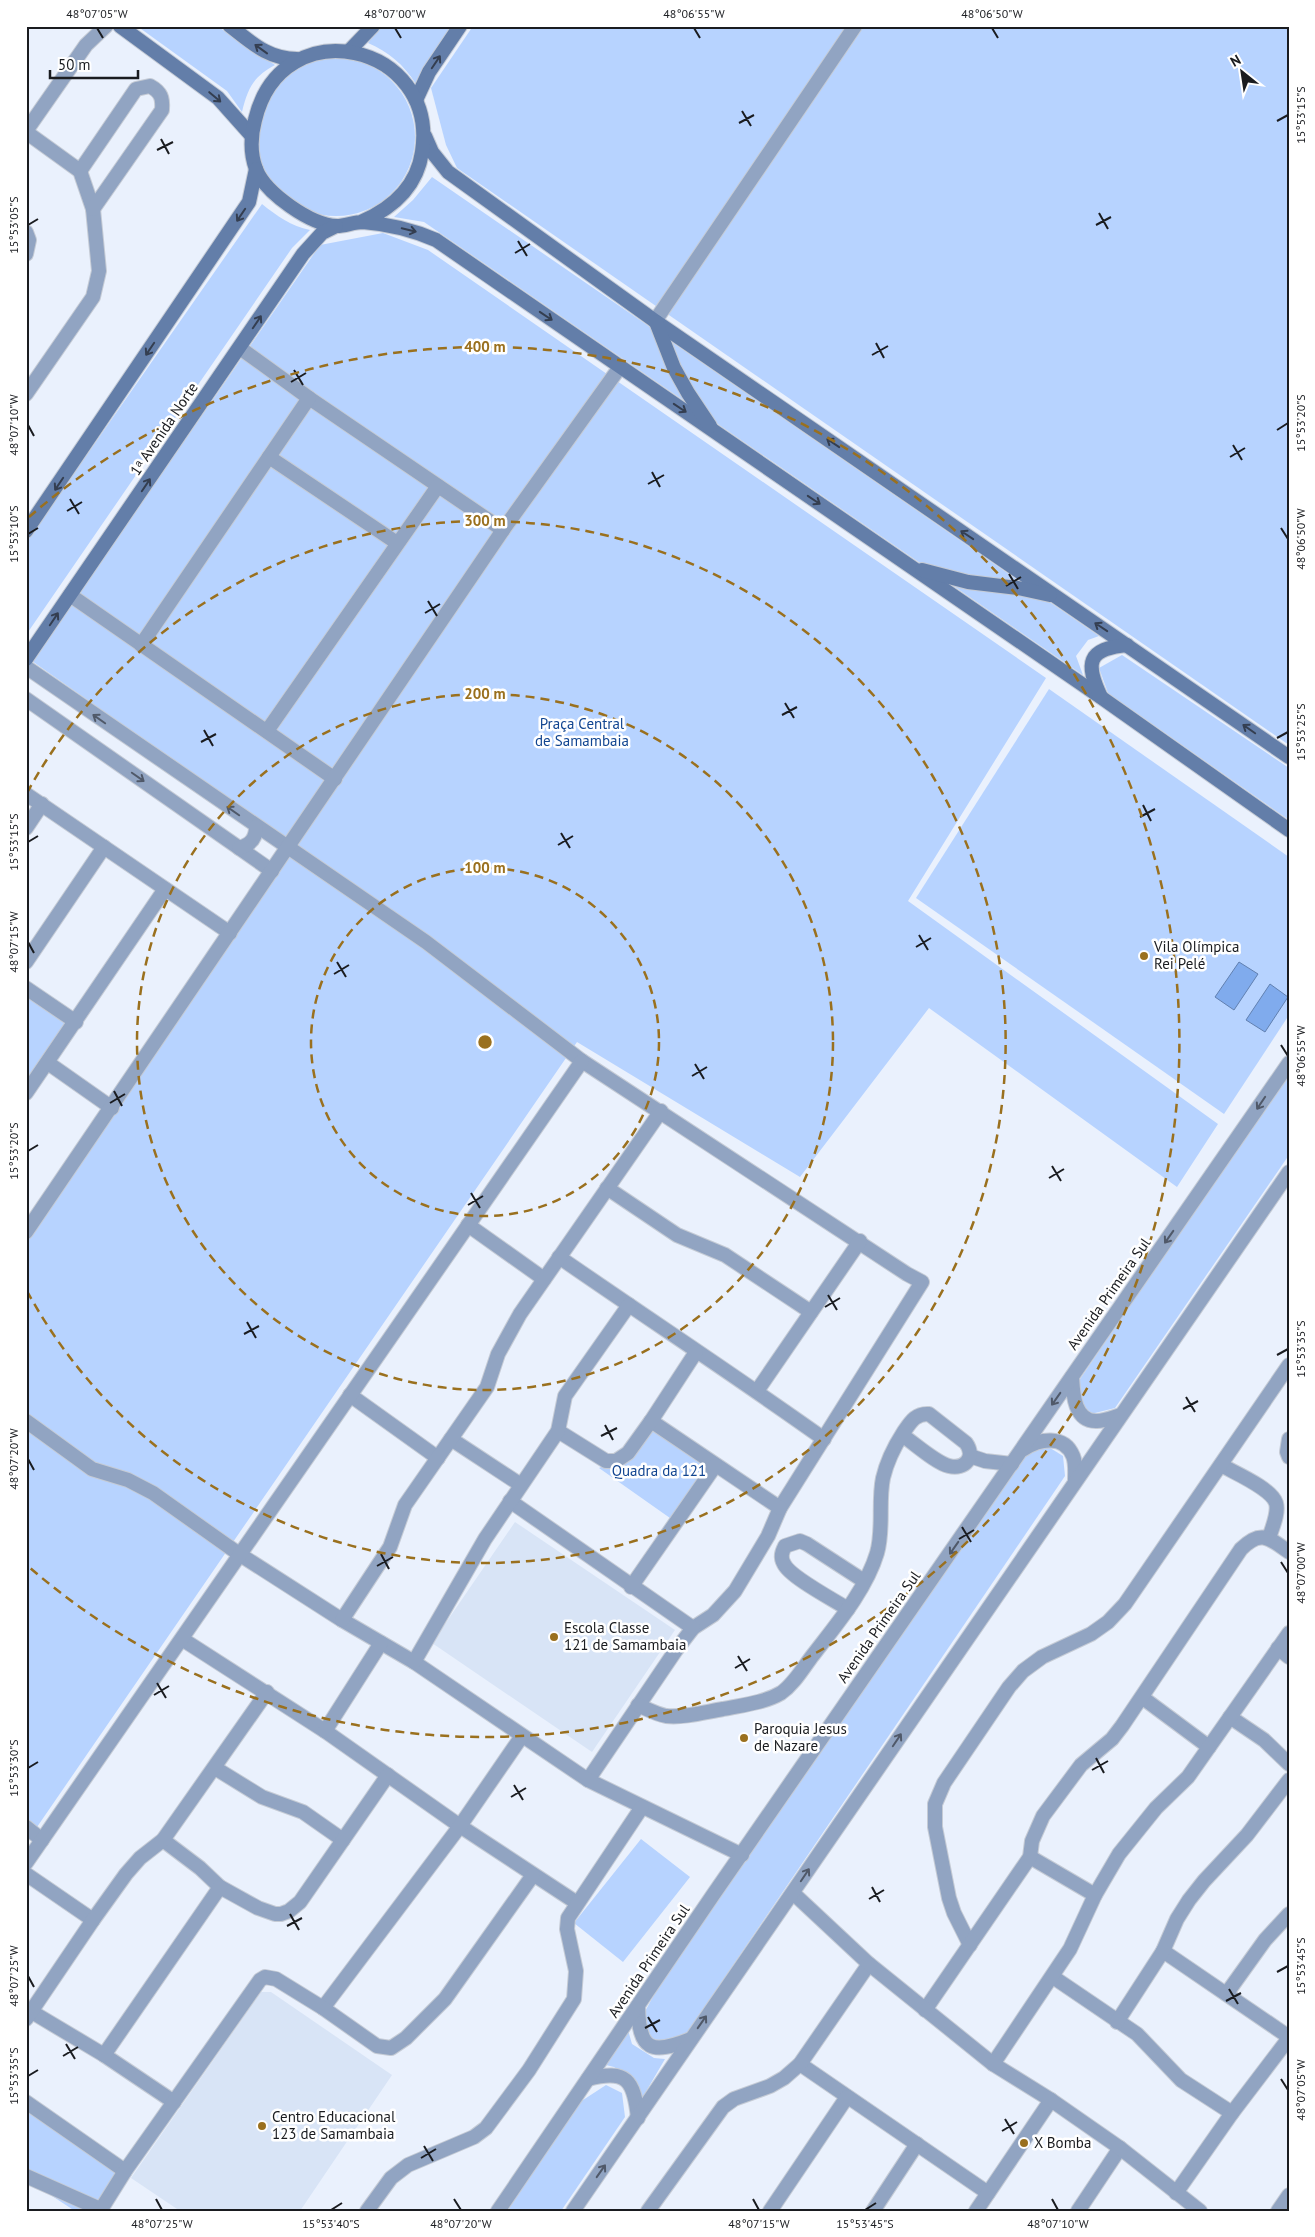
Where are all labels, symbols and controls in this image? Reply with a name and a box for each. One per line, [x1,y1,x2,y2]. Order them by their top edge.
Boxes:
text: 48°07'05"W [66,6,128,21]
text: 48°07'00"W [364,6,426,21]
text: 48°06'55"W [663,6,725,21]
text: 48°06'50"W [961,6,1023,21]
one-way arrow [254,44,268,54]
scale bar [50,48,138,80]
north arrow [1218,48,1268,98]
text: N [1227,51,1244,71]
text: 50 m [58,55,91,74]
one-way arrow [431,55,441,69]
text: 15°53'15"S [1293,86,1308,144]
one-way arrow [209,91,222,103]
text: 15°53'05"S [6,196,21,254]
one-way arrow [236,207,246,221]
one-way arrow [401,226,417,235]
one-way arrow [539,311,553,321]
one-way arrow [253,315,263,329]
text: 400 m [464,337,506,356]
one-way arrow [145,342,155,356]
street label: 1ᵃ Avenida Norte [125,379,202,479]
text: 48°07'10"W [6,394,21,456]
text: 15°53'20"S [1293,394,1308,452]
one-way arrow [673,403,687,413]
one-way arrow [826,438,840,448]
one-way arrow [53,477,64,491]
one-way arrow [141,478,151,492]
one-way arrow [807,495,821,505]
text: 15°53'10"S [6,505,21,563]
text: 48°06'50"W [1293,508,1308,570]
text: 300 m [464,511,506,530]
one-way arrow [960,530,974,540]
one-way arrow [49,612,59,626]
one-way arrow [1094,621,1108,632]
text: 200 m [464,684,506,703]
text: 15°53'25"S [1293,703,1308,761]
one-way arrow [93,713,107,723]
park label: Praça Central de Samambaia [535,714,629,750]
one-way arrow [1242,724,1256,734]
one-way arrow [131,772,145,782]
one-way arrow [226,806,240,816]
text: 15°53'15"S [6,813,21,871]
text: 100 m [464,858,506,877]
text: 48°07'15"W [6,911,21,973]
place label: Vila Olímpica Rei Pelé [1153,937,1240,973]
marker: Vila Olímpica Rei Pelé [1138,950,1150,962]
text: 48°06'55"W [1293,1025,1308,1087]
centre of rings [476,1033,494,1051]
one-way arrow [1256,1096,1266,1110]
text: 15°53'20"S [6,1122,21,1180]
one-way arrow [1164,1230,1174,1244]
street label: Avenida Primeira Sul [1063,1234,1155,1353]
text: 15°53'35"S [1293,1320,1308,1378]
one-way arrow [1051,1392,1061,1406]
text: 48°07'20"W [6,1428,21,1490]
park label: Quadra da 121 [612,1461,706,1480]
one-way arrow [949,1540,959,1554]
text: 48°07'00"W [1293,1542,1308,1604]
street label: Avenida Primeira Sul [833,1567,925,1686]
place label: Escola Classe 121 de Samambaia [564,1618,686,1654]
marker: Escola Classe 121 de Samambaia [548,1631,560,1643]
place label: Paroquia Jesus de Nazare [754,1719,847,1755]
marker: Paroquia Jesus de Nazare [738,1732,750,1744]
one-way arrow [892,1734,902,1748]
text: 15°53'30"S [6,1739,21,1797]
one-way arrow [800,1868,810,1882]
street label: Avenida Primeira Sul [604,1900,694,2021]
text: 15°53'45"S [1293,1937,1308,1995]
text: 48°07'25"W [6,1945,21,2007]
one-way arrow [697,2016,707,2030]
text: 15°53'35"S [6,2047,21,2105]
text: 48°07'05"W [1293,2059,1308,2121]
place label: Centro Educacional 123 de Samambaia [272,2107,396,2143]
marker: Centro Educacional 123 de Samambaia [256,2120,268,2132]
place label: X Bomba [1034,2133,1091,2152]
marker: X Bomba [1018,2137,1030,2149]
one-way arrow [596,2164,606,2178]
text: 48°07'25"W [131,2216,193,2231]
text: 15°53'40"S [302,2216,360,2231]
text: 48°07'20"W [430,2216,492,2231]
text: 48°07'15"W [728,2216,790,2231]
text: 15°53'45"S [836,2216,894,2231]
text: 48°07'10"W [1027,2216,1089,2231]

